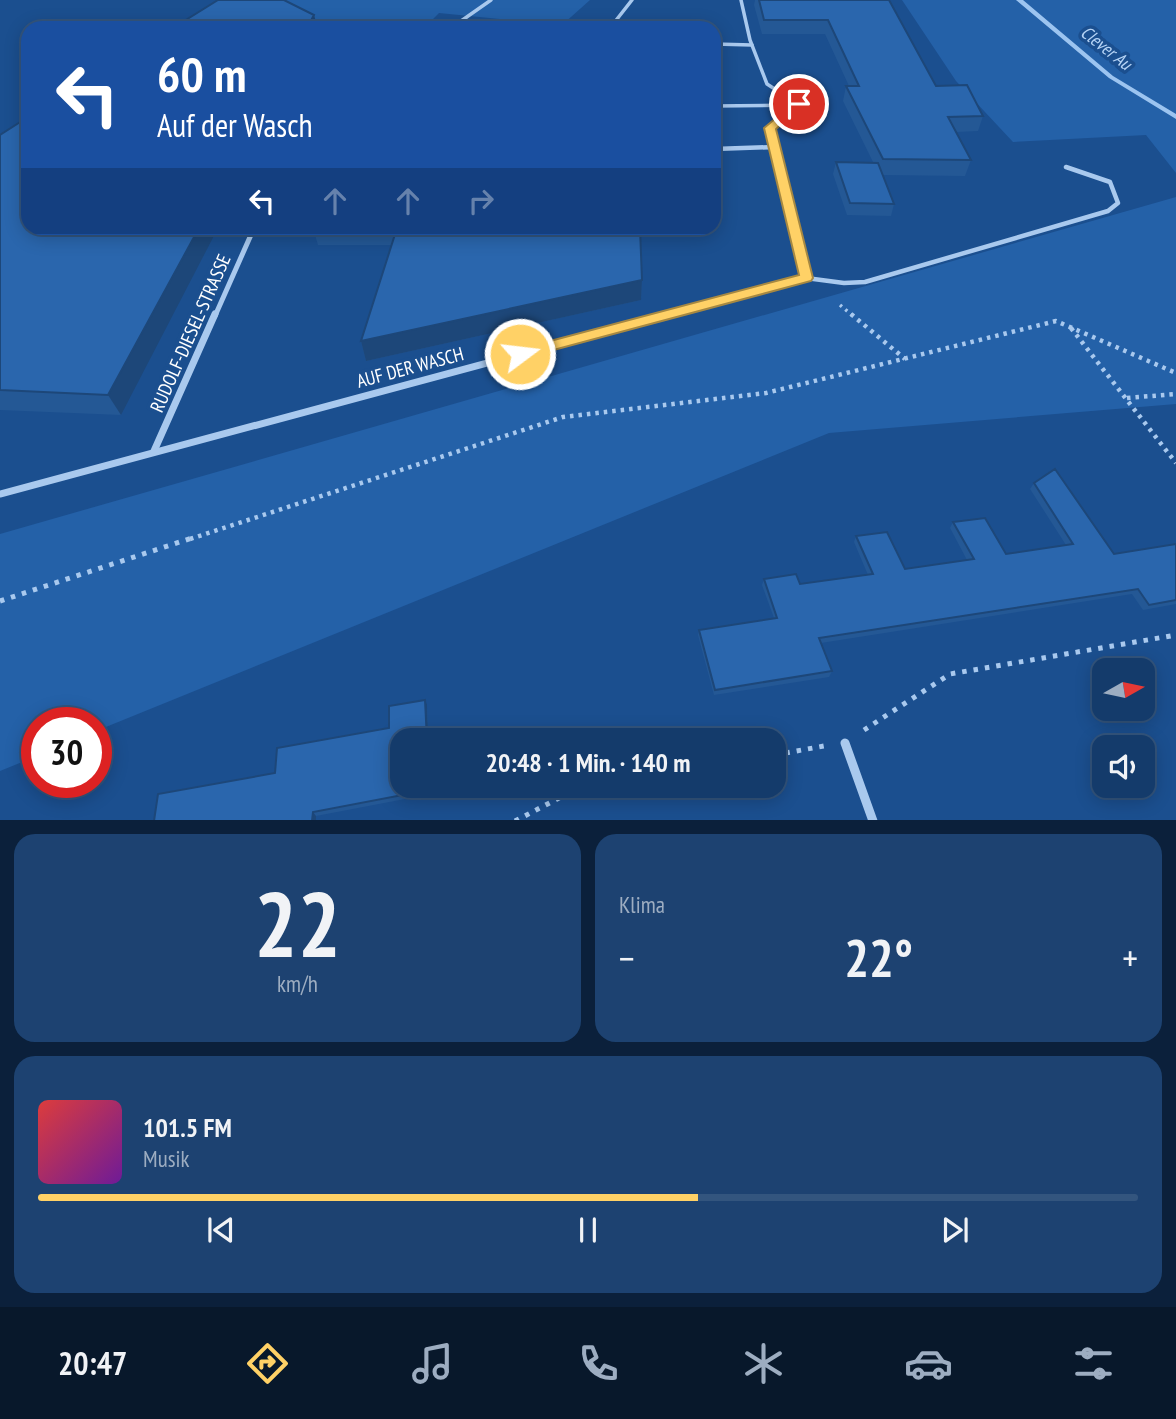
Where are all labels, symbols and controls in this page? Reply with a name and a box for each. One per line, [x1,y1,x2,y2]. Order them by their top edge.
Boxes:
water label: Clever Au [1076,21,1137,75]
text: 60 m [157,42,246,106]
icon: left [42,49,133,140]
pin [769,74,829,134]
icon: arrive [780,85,818,123]
text: Auf der Wasch [157,104,313,146]
icon: left [243,182,281,220]
icon: ahead [316,182,354,220]
icon: ahead [389,182,427,220]
icon: right [462,182,500,220]
street label: RUDOLF-DIESEL-STRASSE [144,250,236,416]
position arrow [483,317,557,391]
street label: AUF DER WASCH [354,341,466,393]
north arrow [1092,658,1155,721]
map controls [1092,658,1155,798]
speed limit sign: 30 [21,707,112,798]
button: sound [1092,735,1155,798]
text: 20:48 · 1 Min. · 140 m [486,746,690,779]
text: 22 [254,864,341,982]
text: Klima [619,890,665,919]
text: 22° [844,924,913,991]
text: − [619,933,635,982]
text: + [1122,933,1138,982]
text: km/h [277,969,318,998]
text: 101.5 FM [143,1111,232,1144]
text: Musik [143,1144,189,1173]
icon: previous [202,1211,240,1249]
icon: pause [569,1211,607,1249]
icon: next [936,1211,974,1249]
icon: directions [243,1339,292,1388]
icon: music [408,1339,457,1388]
icon: phone [574,1339,623,1388]
icon: climate [739,1339,788,1388]
icon: car [904,1339,953,1388]
icon: filters [1069,1339,1118,1388]
text: 20:47 [58,1342,127,1384]

